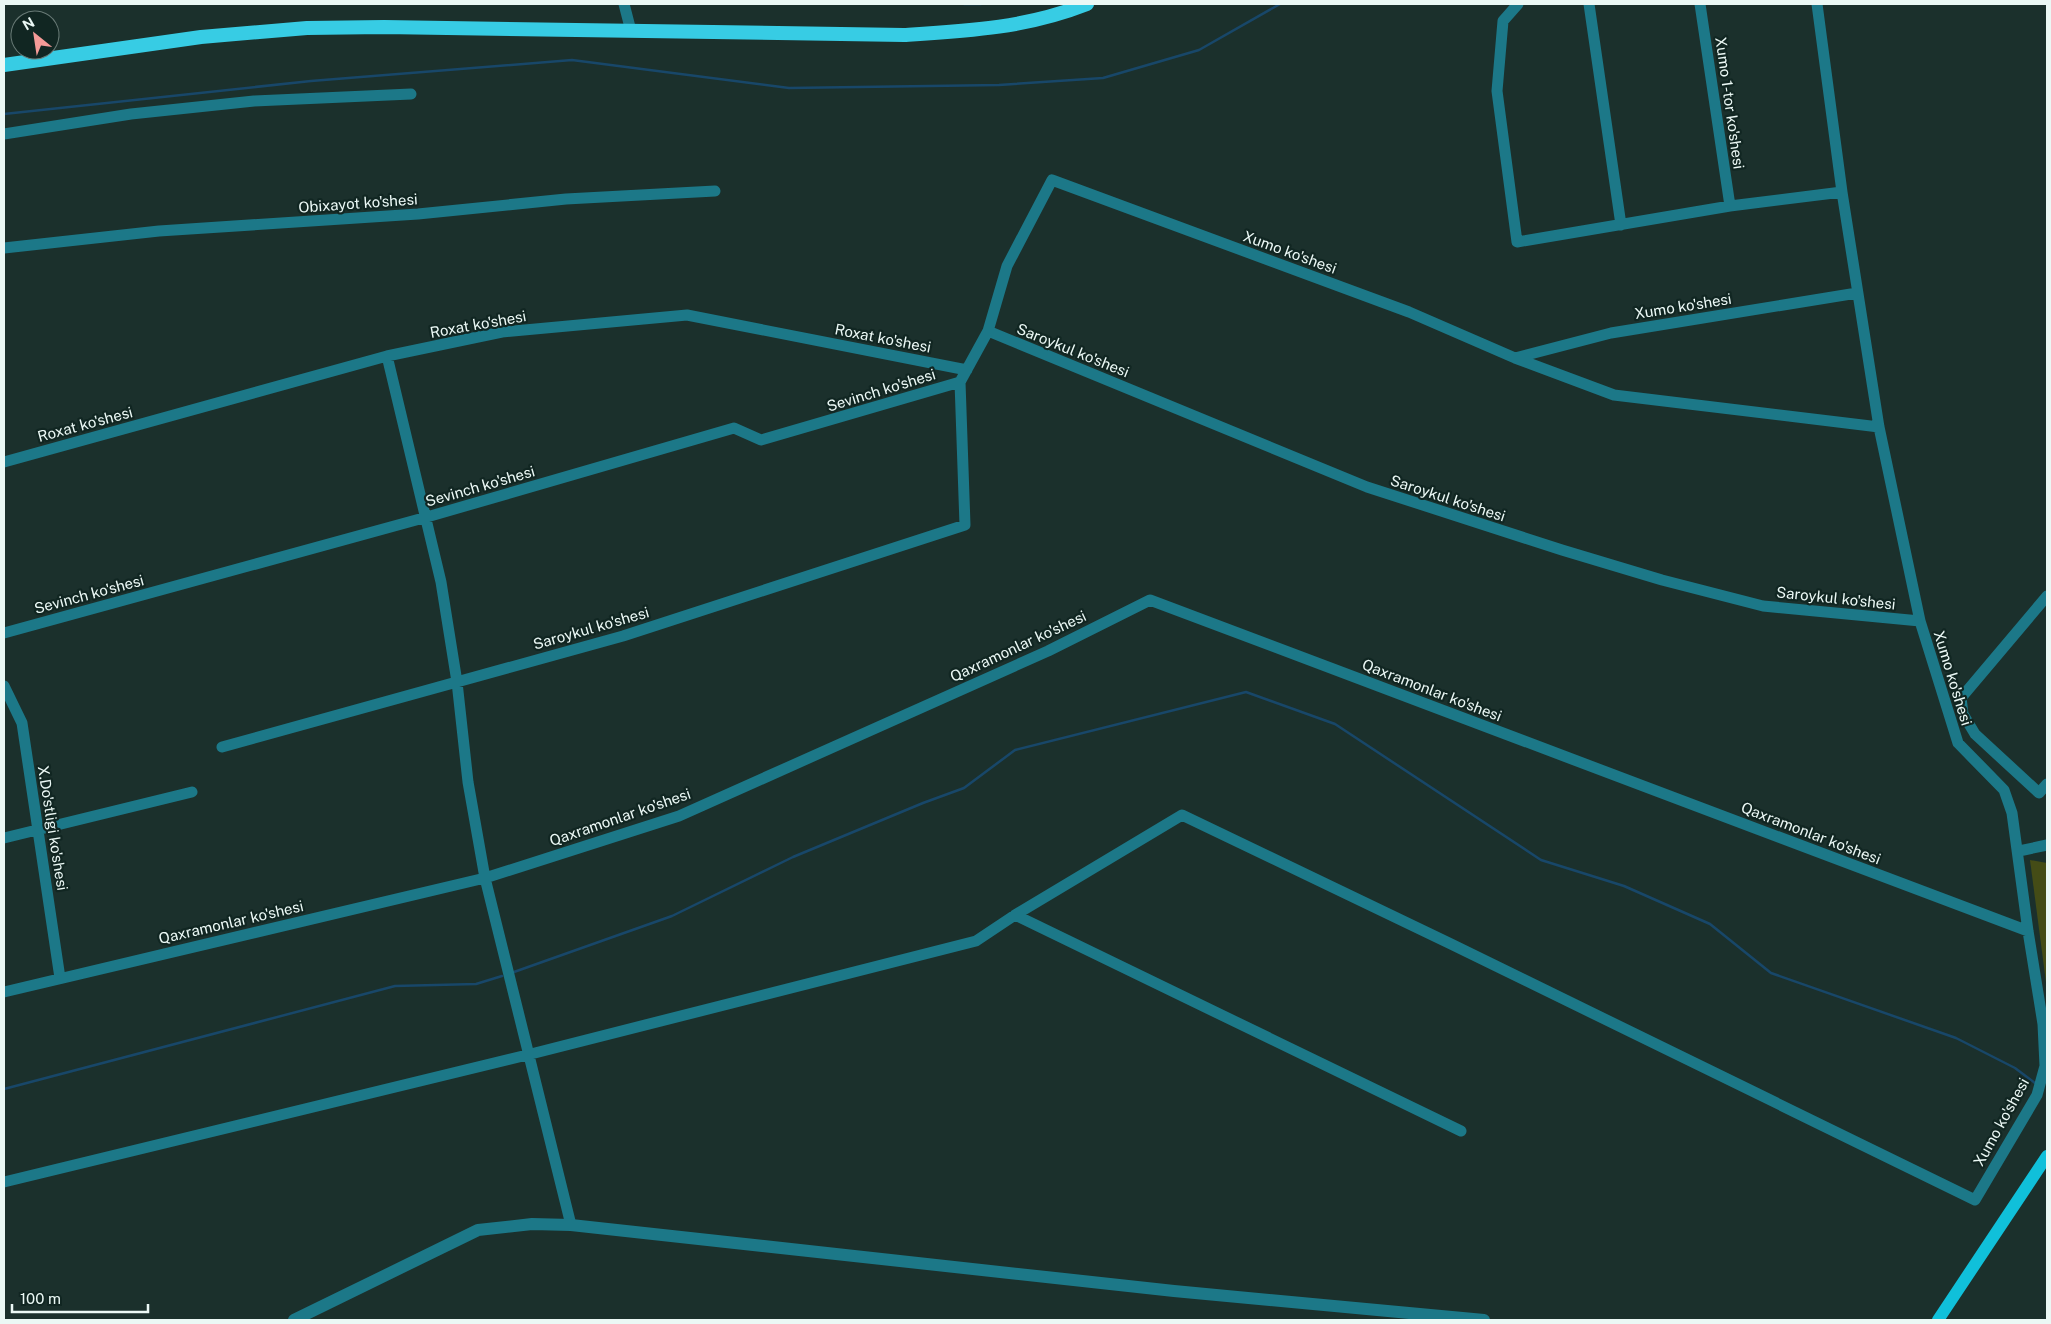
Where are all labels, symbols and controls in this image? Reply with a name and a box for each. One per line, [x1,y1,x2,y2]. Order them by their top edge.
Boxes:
north arrow [10,10,60,60]
text: N [20,14,37,33]
street label: Xumo 1-tor ko'shesi [1712,36,1748,170]
street label: Obixayot ko'shesi [298,190,418,216]
street label: Xumo ko'shesi [1241,227,1339,277]
street label: Xumo ko'shesi [1633,290,1733,322]
street label: Roxat ko'shesi [428,307,528,341]
street label: Roxat ko'shesi [833,320,933,356]
street label: Saroykul ko'shesi [1014,320,1132,380]
street label: Sevinch ko'shesi [825,365,937,415]
street label: Roxat ko'shesi [36,403,134,445]
street label: Sevinch ko'shesi [423,462,537,510]
street label: Saroykul ko'shesi [1388,471,1508,525]
street label: Sevinch ko'shesi [32,571,146,617]
street label: Saroykul ko'shesi [1776,583,1896,613]
street label: Saroykul ko'shesi [531,603,651,653]
street label: Qaxramonlar ko'shesi [947,607,1089,685]
street label: Xumo ko'shesi [1931,629,1975,727]
street label: Qaxramonlar ko'shesi [1360,656,1504,724]
street label: X.Do'stligi ko'shesi [35,764,71,892]
street label: Qaxramonlar ko'shesi [547,785,693,849]
street label: Qaxramonlar ko'shesi [1739,799,1883,867]
street label: Qaxramonlar ko'shesi [157,897,305,947]
street label: Xumo ko'shesi [1970,1075,2032,1169]
scale bar [12,1282,149,1314]
text: 100 m [20,1290,61,1307]

